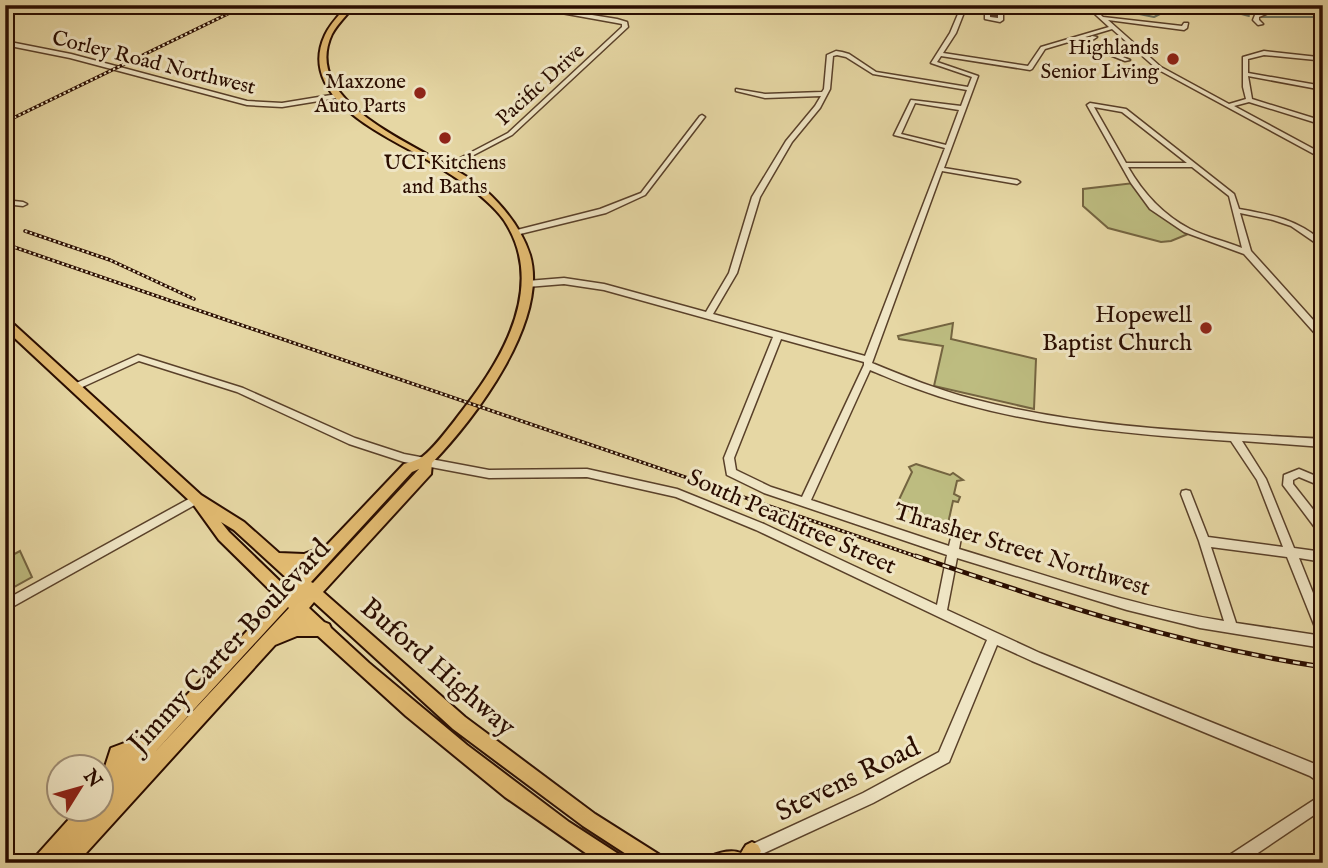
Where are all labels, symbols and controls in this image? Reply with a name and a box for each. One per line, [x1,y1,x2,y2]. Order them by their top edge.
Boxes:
street label: Corley Road Northwest [49,25,258,102]
place label: Highlands Senior Living [1040,35,1160,86]
street label: Pacific Drive [491,38,591,132]
marker: Highlands Senior Living [1165,51,1181,67]
place label: Maxzone Auto Parts [313,69,406,120]
marker: Maxzone Auto Parts [412,85,428,101]
marker: UCI Kitchens and Baths [437,130,453,146]
place label: UCI Kitchens and Baths [384,150,506,201]
place label: Hopewell Baptist Church [1042,300,1192,359]
marker: Hopewell Baptist Church [1198,320,1214,336]
street label: South Peachtree Street [682,462,901,582]
street label: Thrasher Street Northwest [890,497,1153,604]
street label: Jimmy Carter Boulevard [119,532,338,764]
street label: Buford Highway [352,591,522,745]
street label: Stevens Road [770,730,926,830]
north arrow [46,752,116,822]
text: N [77,764,107,793]

